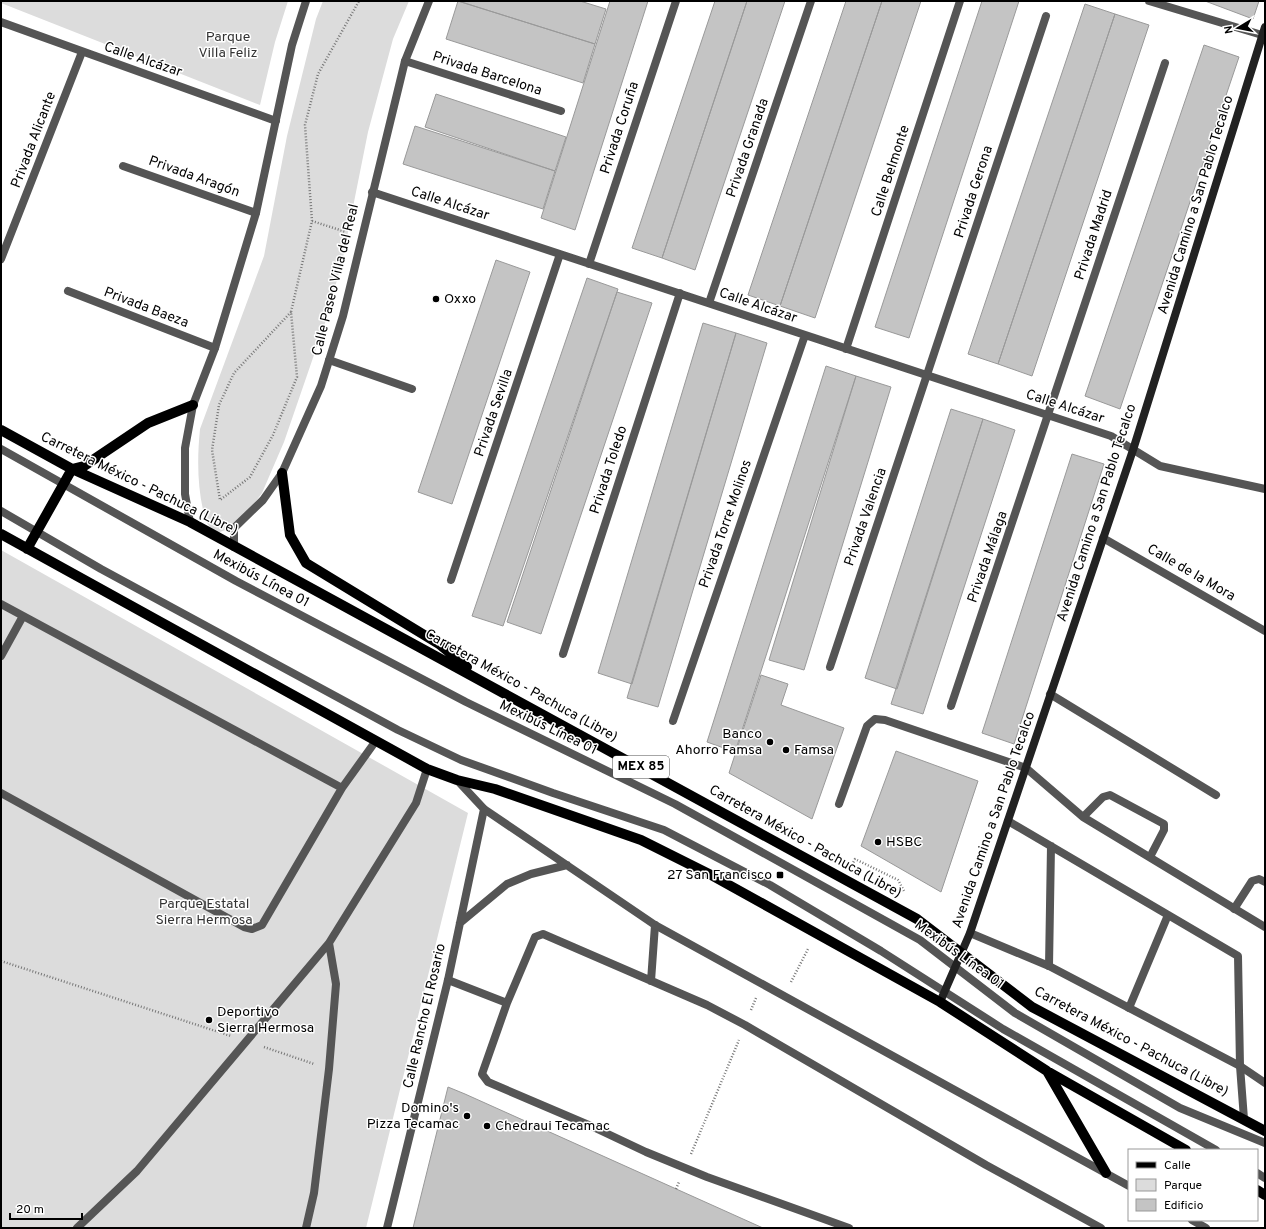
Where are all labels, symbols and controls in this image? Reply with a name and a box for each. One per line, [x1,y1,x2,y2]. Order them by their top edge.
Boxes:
north arrow [1218,8,1258,48]
text: N [1222,24,1237,35]
park label: Parque Villa Feliz [198,29,258,62]
street label: Calle Alcázar [102,39,185,82]
street label: Privada Barcelona [430,48,544,100]
street label: Privada Coruña [597,80,643,176]
street label: Privada Alicante [8,89,60,191]
street label: Avenida Camino a San Pablo Tecalco [1155,93,1238,317]
street label: Privada Granada [723,96,773,200]
street label: Calle Belmonte [868,123,914,219]
street label: Privada Gerona [951,144,997,240]
street label: Privada Aragón [146,153,242,201]
street label: Calle Alcázar [409,183,492,225]
street label: Privada Madrid [1071,188,1117,282]
street label: Calle Paseo Villa del Real [309,202,363,358]
street label: Privada Baeza [101,284,191,332]
street label: Calle Alcázar [717,285,800,328]
place label: Oxxo [444,291,476,308]
marker: Oxxo [431,294,441,304]
street label: Privada Sevilla [471,367,517,459]
street label: Calle Alcázar [1024,386,1107,428]
street label: Avenida Camino a San Pablo Tecalco [1054,402,1140,624]
street label: Privada Toledo [587,423,631,516]
street label: Carretera México - Pachuca (Libre) [38,429,240,539]
street label: Privada Torre Molinos [696,458,756,590]
street label: Privada Valencia [841,466,891,568]
street label: Privada Málaga [964,509,1012,605]
street label: Calle de la Mora [1144,541,1238,605]
street label: Mexibús Línea 01 [210,546,312,612]
street label: Carretera México - Pachuca (Libre) [422,626,620,746]
street label: Mexibús Línea 01 [496,697,600,759]
street label: Avenida Camino a San Pablo Tecalco [949,709,1039,931]
place label: Banco Ahorro Famsa [675,726,762,759]
marker: Banco Ahorro Famsa [765,737,775,747]
place label: Famsa [794,742,834,759]
marker: Famsa [781,745,791,755]
road number: MEX 85 [613,756,669,778]
street label: Carretera México - Pachuca (Libre) [706,782,904,902]
place label: HSBC [886,834,922,851]
marker: HSBC [873,837,883,847]
place label: 27 San Francisco [667,867,772,884]
marker: 27 San Francisco [775,870,785,880]
park label: Parque Estatal Sierra Hermosa [155,896,253,929]
street label: Mexibús Línea 01 [911,917,1007,993]
street label: Calle Rancho El Rosario [400,942,450,1090]
street label: Carretera México - Pachuca (Libre) [1031,983,1231,1101]
place label: Deportivo Sierra Hermosa [217,1004,314,1037]
marker: Deportivo Sierra Hermosa [204,1015,214,1025]
place label: Domino's Pizza Tecamac [367,1100,459,1133]
marker: Domino's Pizza Tecamac [462,1111,472,1121]
place label: Chedraui Tecamac [495,1118,610,1135]
marker: Chedraui Tecamac [482,1121,492,1131]
legend [1128,1149,1258,1221]
text: Calle [1164,1158,1191,1174]
text: Parque [1164,1178,1202,1194]
scale bar [10,1195,82,1221]
text: Edificio [1164,1198,1204,1214]
text: 20 m [16,1202,44,1218]

